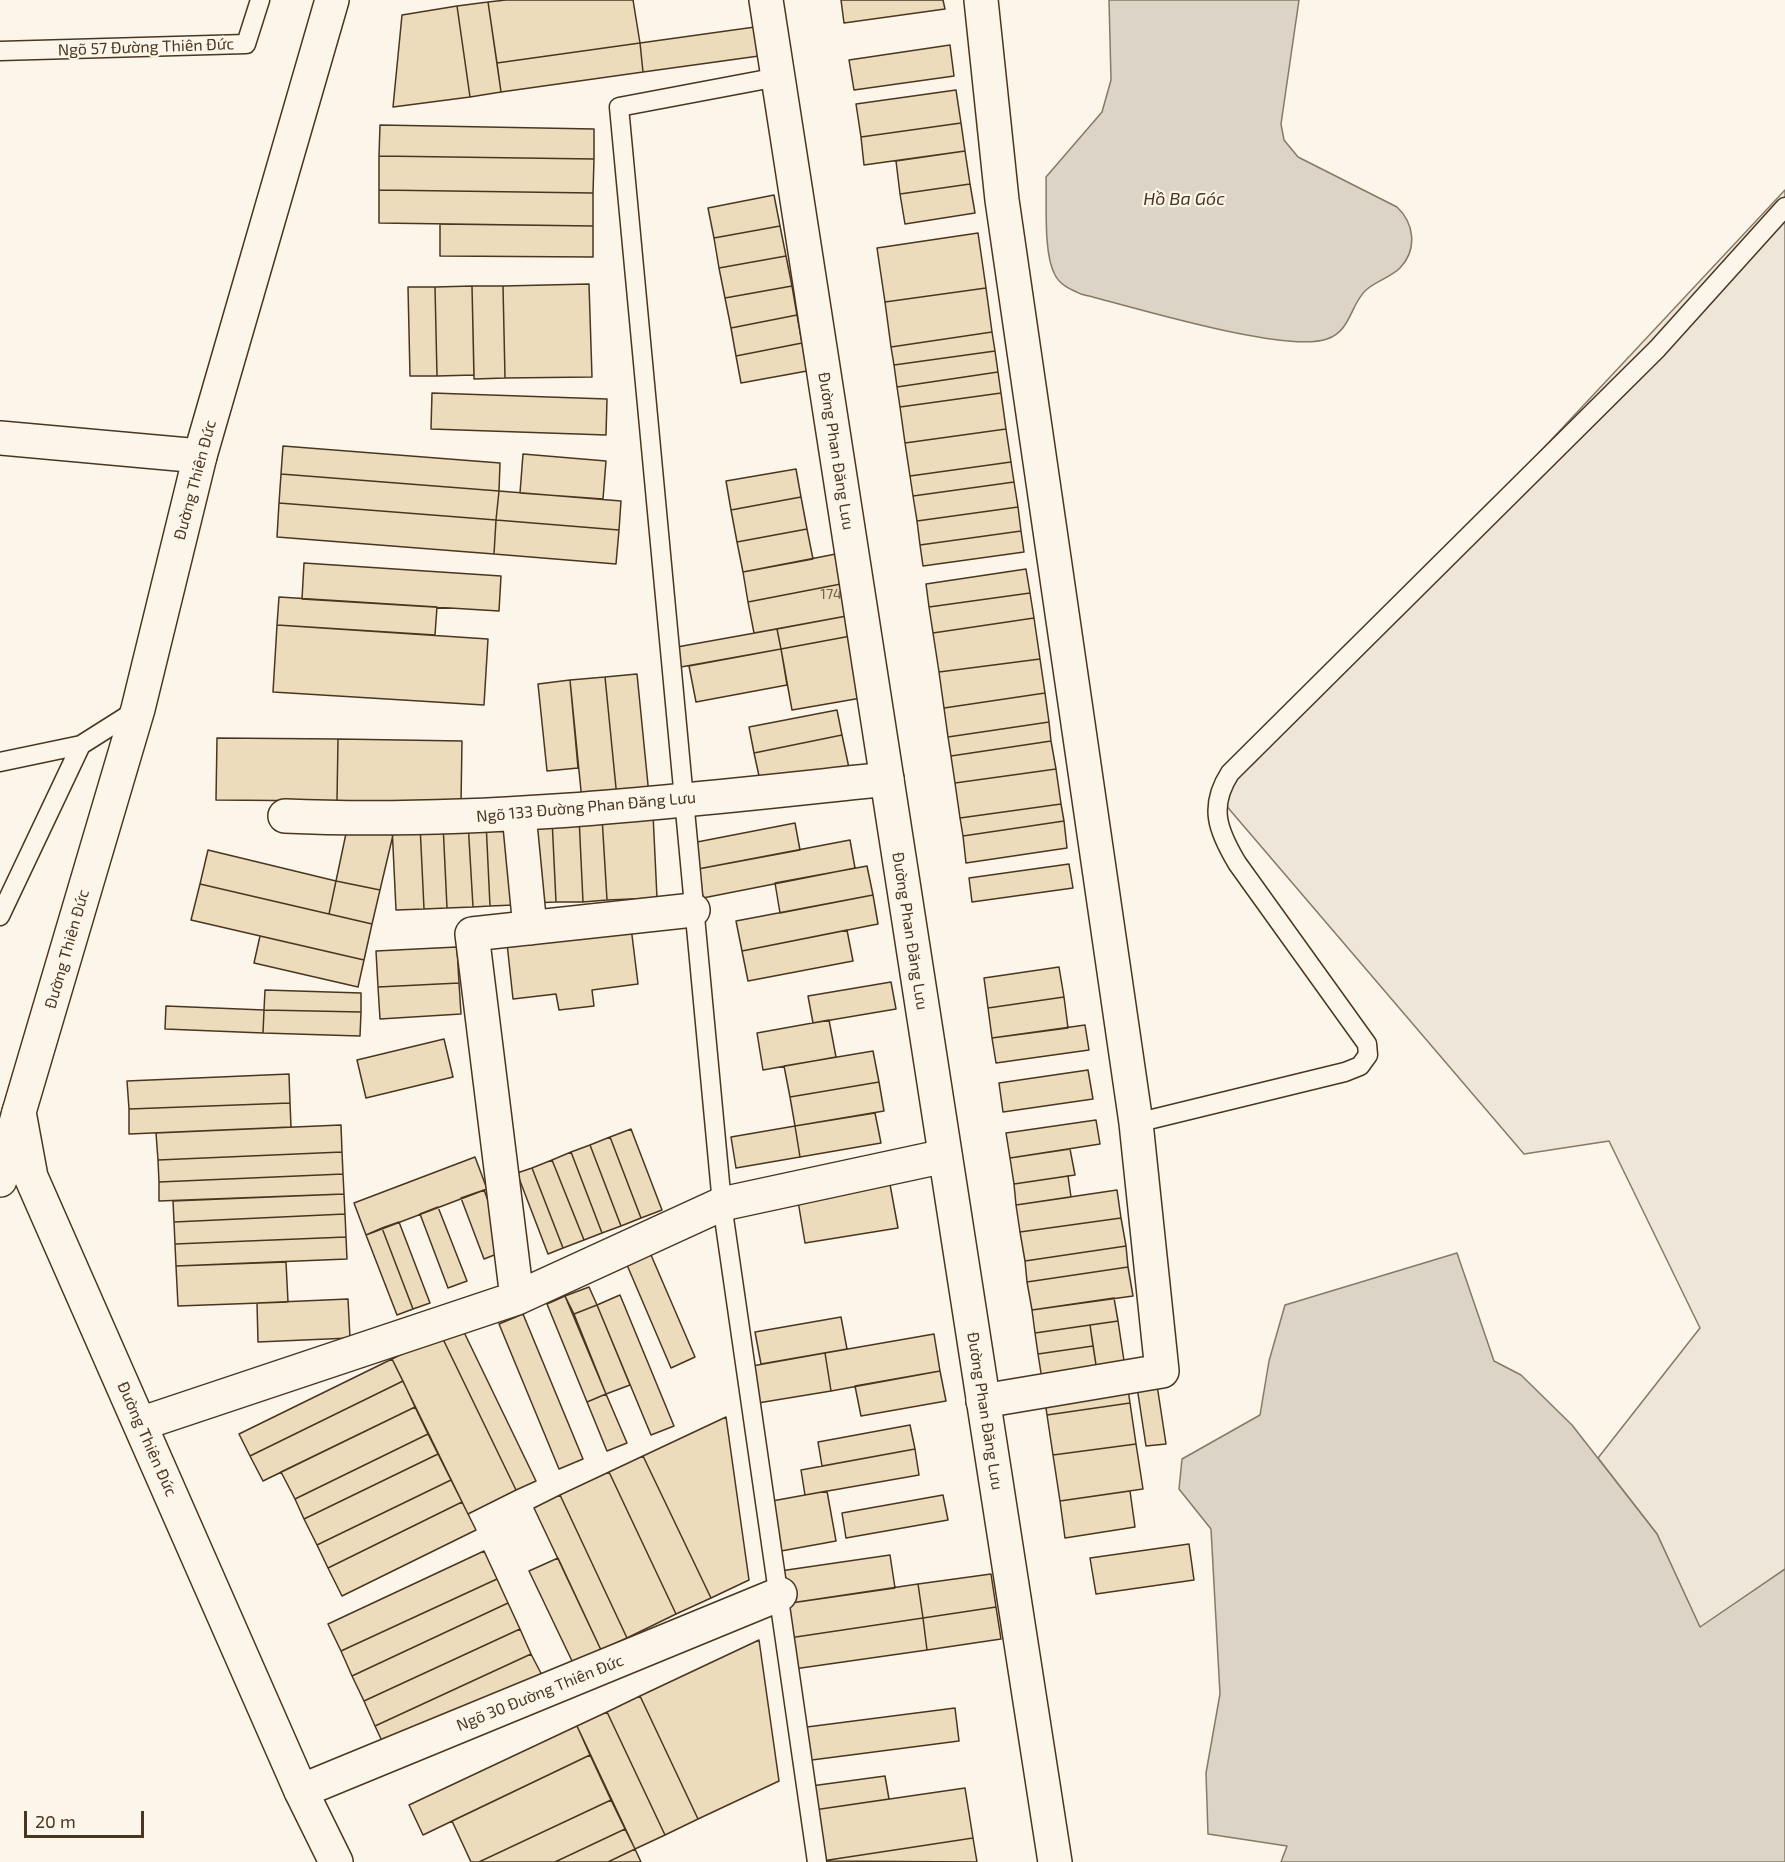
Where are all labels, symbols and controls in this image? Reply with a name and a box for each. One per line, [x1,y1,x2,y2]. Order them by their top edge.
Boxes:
street label: Ngõ 57 Đường Thiên Đức [57,34,235,60]
water label: Hồ Ba Góc [1143,188,1225,210]
street label: Đường Phan Đăng Lưu [814,371,858,531]
street label: Đường Thiên Đức [170,418,220,542]
house number: 174 [820,586,842,602]
street label: Ngõ 133 Đường Phan Đăng Lưu [475,788,697,826]
street label: Đường Phan Đăng Lưu [888,851,932,1011]
street label: Đường Thiên Đức [41,887,93,1011]
street label: Đường Phan Đăng Lưu [963,1331,1007,1491]
street label: Đường Thiên Đức [113,1379,181,1499]
street label: Ngõ 30 Đường Thiên Đức [454,1651,626,1735]
scale bar [27,1799,147,1837]
text: 20 m [35,1810,76,1832]

